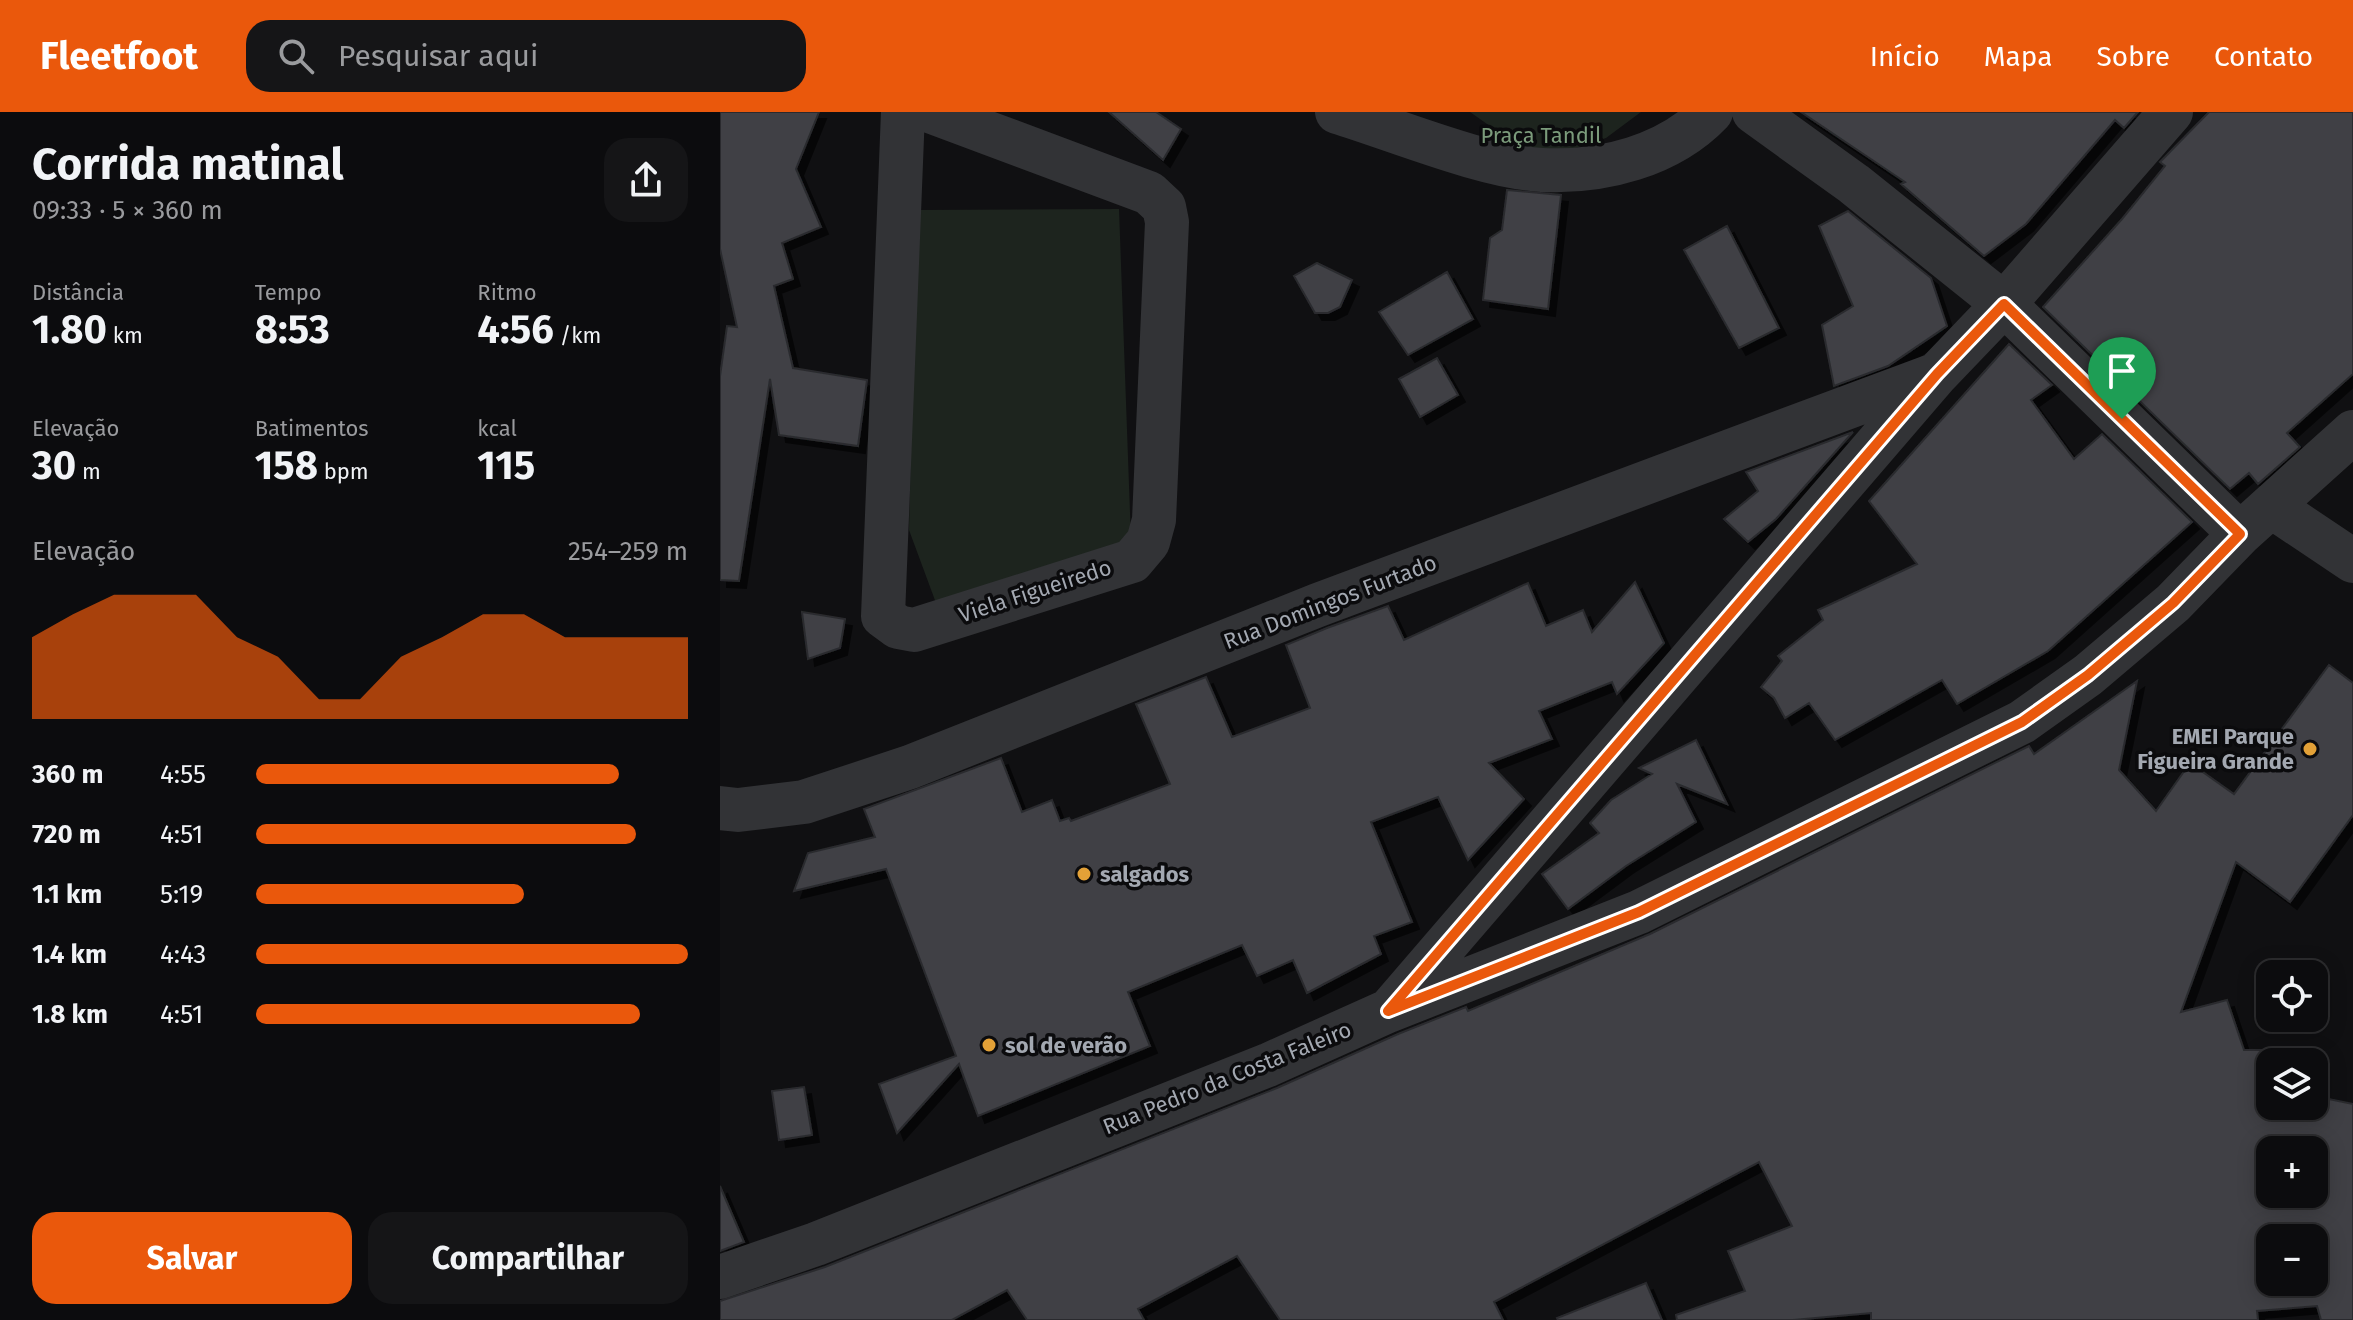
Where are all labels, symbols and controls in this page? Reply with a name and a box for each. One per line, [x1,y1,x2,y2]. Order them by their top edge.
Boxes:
search box [246,20,806,92]
text: Fleetfoot [40,33,198,79]
icon: search [274,34,318,78]
text: Pesquisar aqui [338,38,539,74]
text: Início [1870,40,1940,73]
text: Mapa [1984,40,2052,73]
text: Sobre [2096,40,2170,73]
text: Contato [2214,40,2313,73]
park label: Praça Tandil [1480,122,1602,149]
text: Corrida matinal [32,138,344,191]
button: share [604,138,688,222]
text: 09:33 · 5 × 360 m [32,195,223,226]
text: Distância [32,279,124,306]
text: Tempo [255,279,322,306]
text: Ritmo [477,279,537,306]
text: 1.80 [32,306,107,354]
text: 8:53 [255,306,330,354]
text: 4:56 [477,306,554,354]
text: km [107,322,143,349]
text: /km [554,322,601,349]
pin [2088,337,2156,419]
icon: arrive [2100,349,2144,393]
text: Elevação [32,415,119,442]
text: Batimentos [255,415,369,442]
text: kcal [477,415,517,442]
text: 30 [32,442,76,490]
text: 158 [255,442,318,490]
text: 115 [477,442,535,490]
text: m [76,458,101,485]
text: bpm [318,458,369,485]
text: Elevação [32,536,135,567]
text: 254–259 m [568,536,688,567]
street label: Rua Domingos Furtado [1220,549,1440,655]
street label: Viela Figueiredo [955,554,1115,628]
place label: EMEI Parque Figueira Grande [2137,723,2294,775]
marker: EMEI Parque Figueira Grande [2301,740,2319,758]
text: 360 m [32,759,104,790]
text: 4:55 [160,759,206,790]
text: 720 m [32,819,101,850]
text: 4:51 [160,819,203,850]
place label: salgados [1100,861,1189,888]
marker: salgados [1075,865,1093,883]
text: 1.1 km [32,879,102,910]
text: 5:19 [160,879,203,910]
text: 1.4 km [32,939,107,970]
text: 4:43 [160,939,206,970]
map controls [2256,960,2328,1296]
button: locate [2256,960,2328,1032]
text: 1.8 km [32,999,108,1030]
text: 4:51 [160,999,203,1030]
street label: Rua Pedro da Costa Faleiro [1099,1016,1355,1140]
place label: sol de verão [1005,1032,1127,1059]
marker: sol de verão [980,1036,998,1054]
button: layers [2256,1048,2328,1120]
button: + [2256,1136,2328,1208]
button: Salvar [32,1212,352,1304]
button: Compartilhar [368,1212,688,1304]
button: − [2256,1224,2328,1296]

